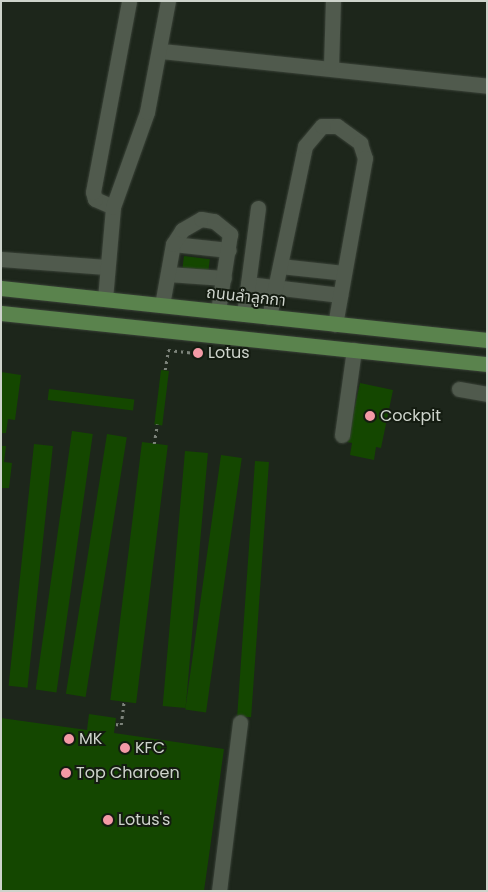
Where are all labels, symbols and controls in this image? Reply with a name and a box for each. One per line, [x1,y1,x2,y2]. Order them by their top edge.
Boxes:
street label: ถนนลำลูกกา [205,283,287,311]
place label: Lotus [208,343,250,363]
marker: Lotus [192,347,204,359]
place label: Cockpit [380,406,441,426]
marker: Cockpit [364,410,376,422]
place label: MK [79,729,102,749]
marker: MK [63,733,75,745]
place label: KFC [135,738,165,758]
marker: KFC [119,742,131,754]
place label: Top Charoen [76,763,180,783]
marker: Top Charoen [60,767,72,779]
place label: Lotus's [118,810,170,830]
marker: Lotus's [102,814,114,826]

